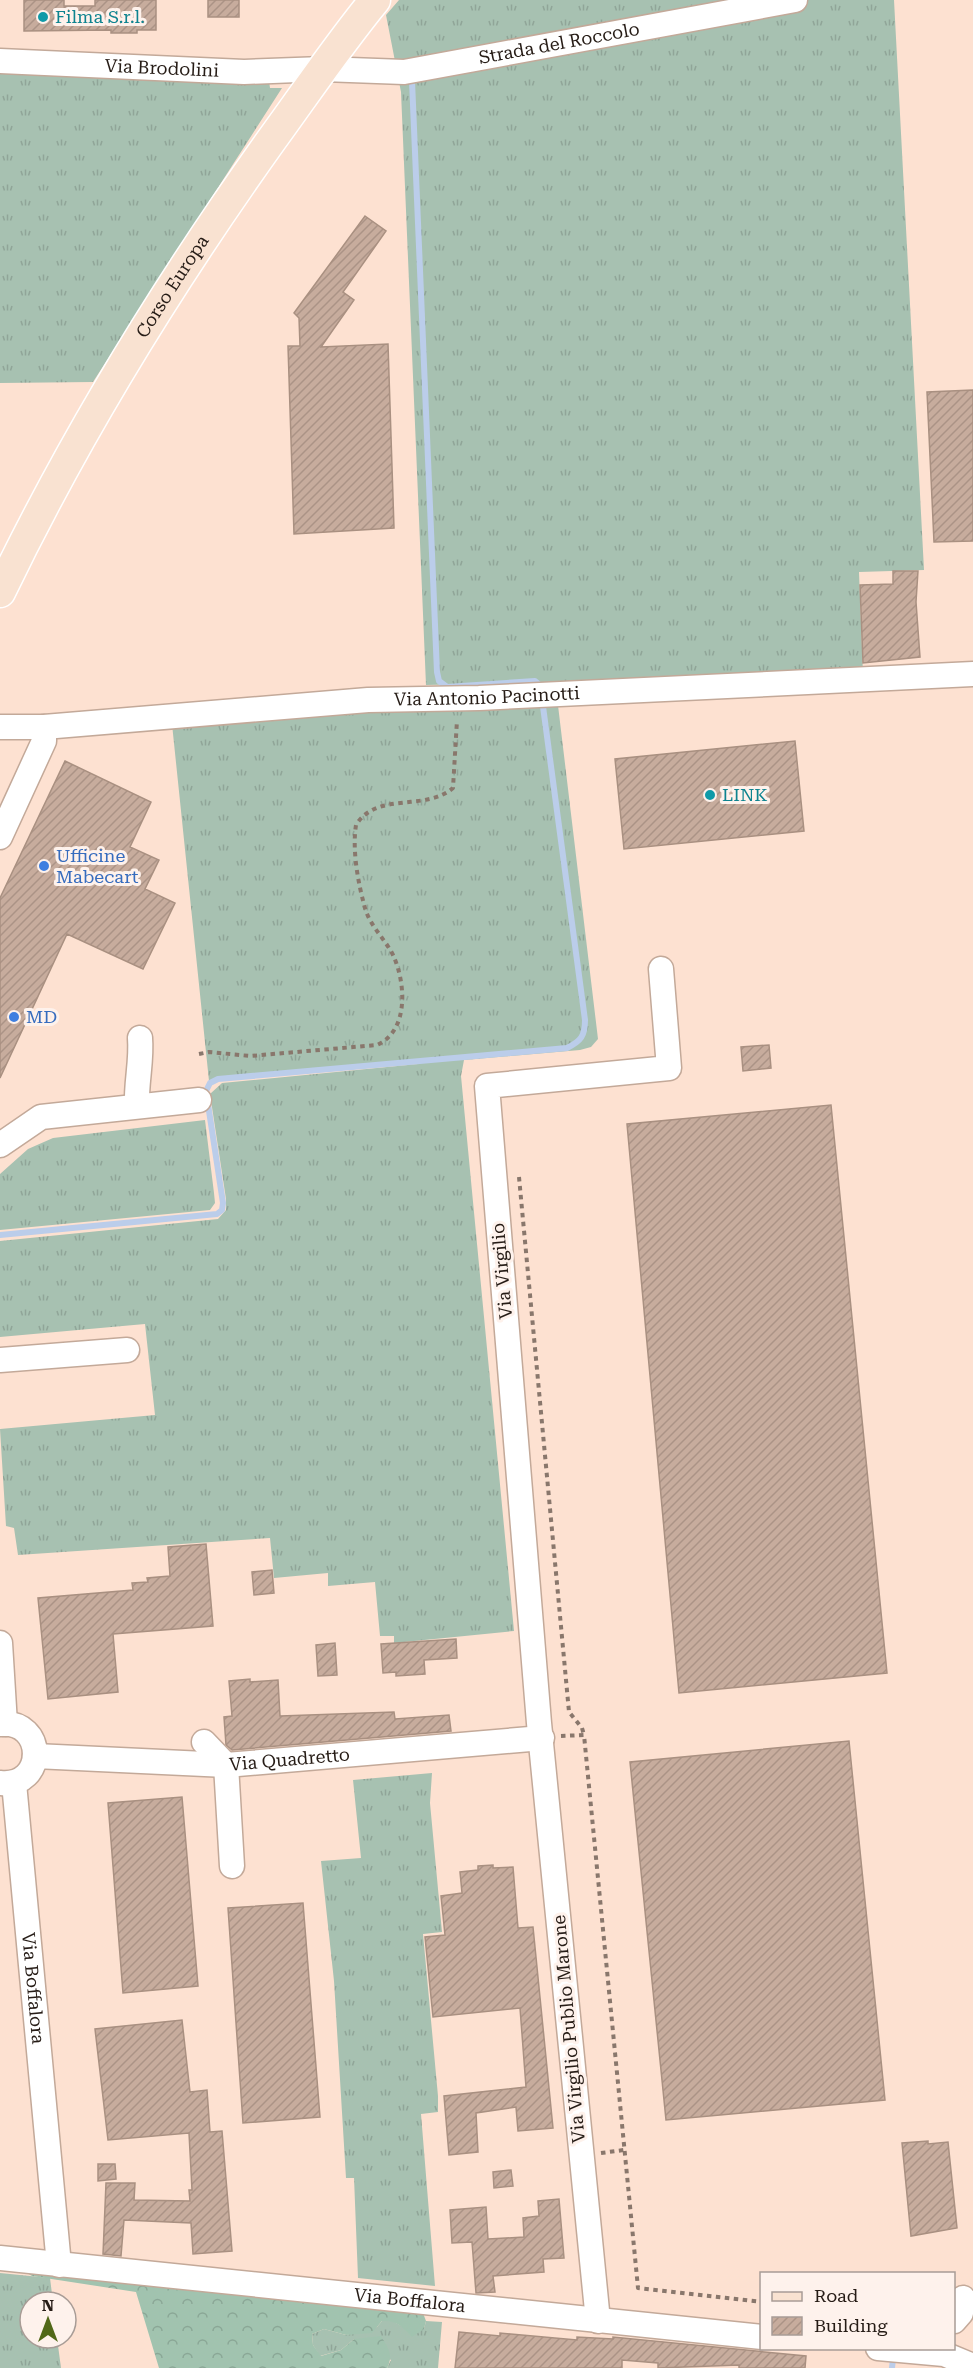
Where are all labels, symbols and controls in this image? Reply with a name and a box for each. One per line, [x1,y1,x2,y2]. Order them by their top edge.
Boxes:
place label: Filma S.r.l. [55,6,145,27]
marker: Filma S.r.l. [36,10,50,24]
street label: Strada del Roccolo [477,18,641,68]
street label: Via Brodolini [104,55,220,81]
street label: Corso Europa [131,231,213,341]
street label: Via Antonio Pacinotti [394,682,580,710]
place label: LINK [722,784,767,805]
marker: LINK [703,788,717,802]
place label: Ufficine Mabecart [56,845,139,887]
marker: Ufficine Mabecart [37,859,51,873]
place label: MD [26,1006,57,1027]
marker: MD [7,1010,21,1024]
street label: Via Virgilio [487,1222,516,1320]
street label: Via Quadretto [228,1743,351,1775]
street label: Via Virgilio Publio Marone [548,1914,589,2144]
street label: Via Boffalora [18,1931,49,2045]
legend [760,2272,955,2350]
street label: Via Boffalora [353,2284,467,2316]
text: Road [814,2285,859,2306]
north arrow [18,2290,78,2350]
text: N [42,2296,54,2315]
text: Building [814,2315,888,2336]

